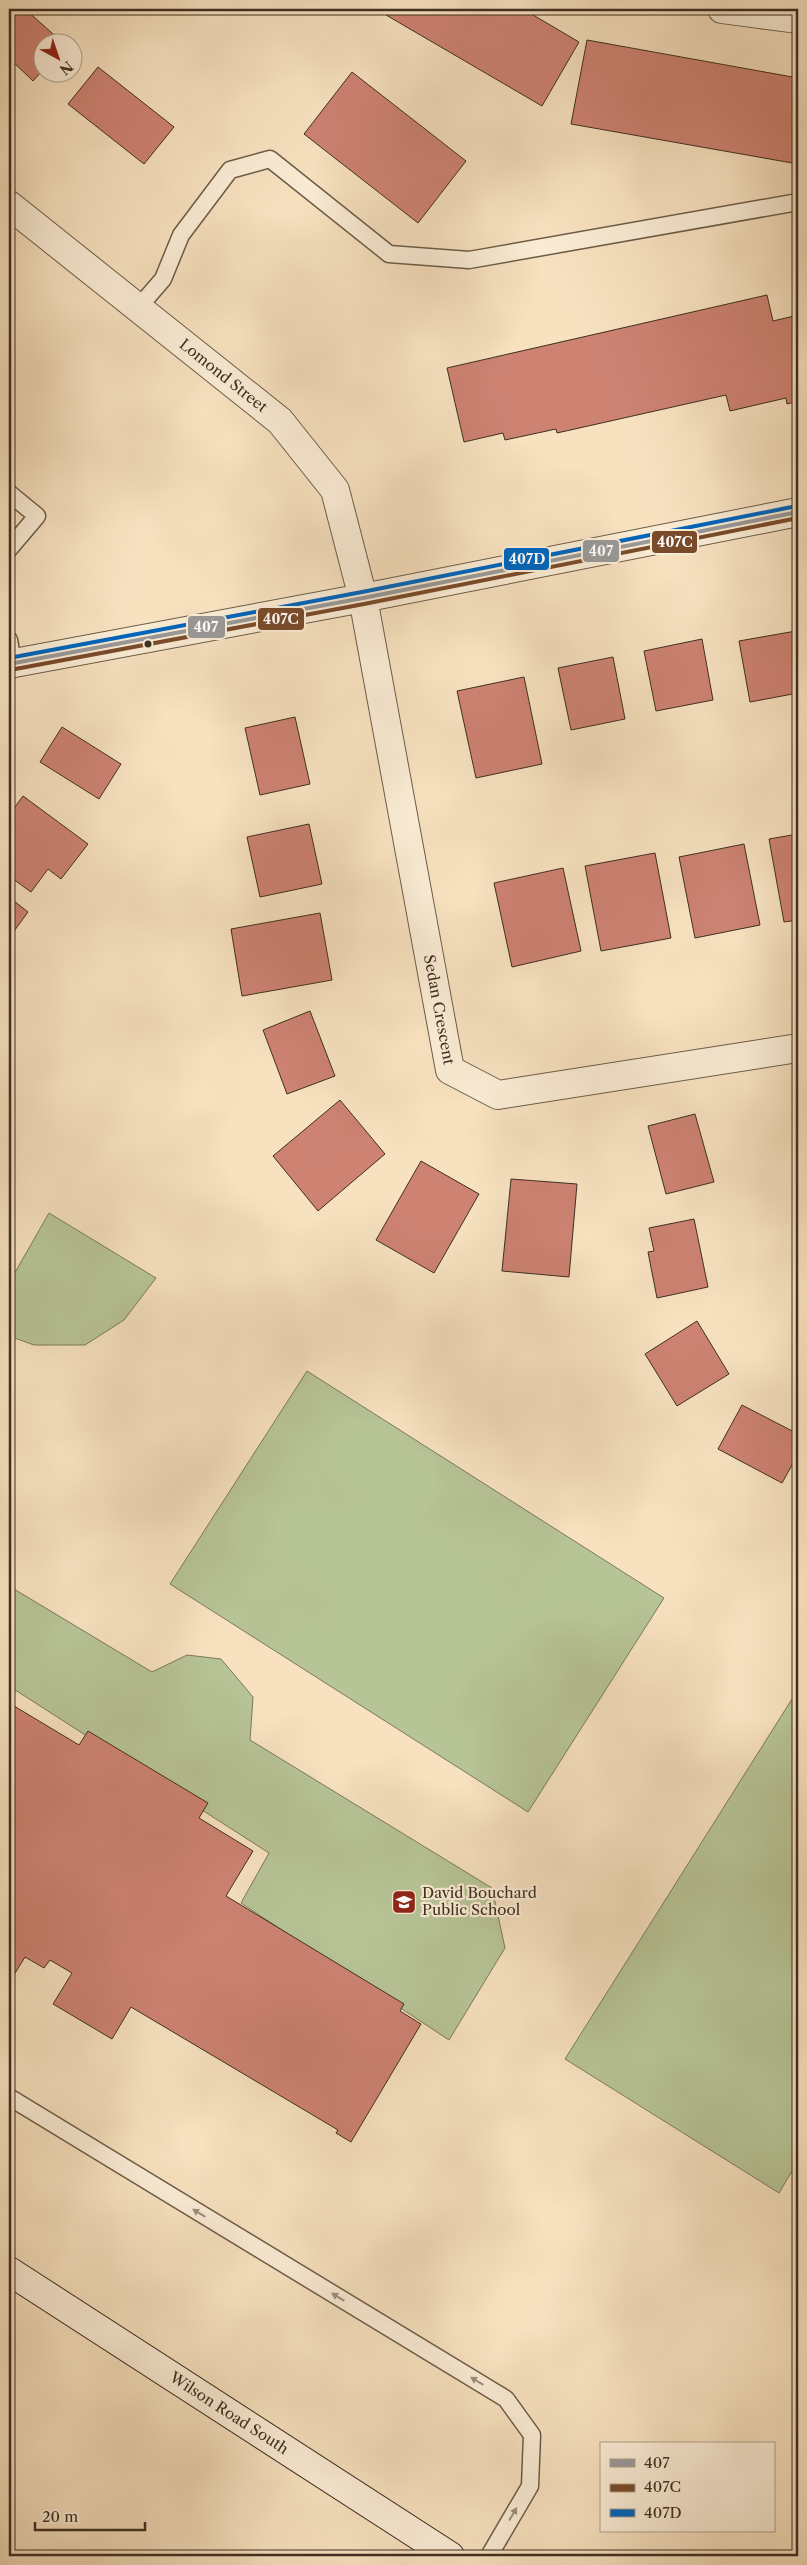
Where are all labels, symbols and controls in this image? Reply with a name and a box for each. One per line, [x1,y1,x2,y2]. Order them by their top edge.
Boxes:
north arrow [32,32,82,82]
text: N [56,57,77,79]
street label: Lomond Street [176,335,272,417]
line badge: 407C [651,530,698,554]
text: 407C [657,533,693,551]
line badge: 407 [582,539,620,563]
text: 407 [589,542,614,560]
line badge: 407D [503,547,550,571]
text: 407D [509,550,545,568]
line badge: 407C [257,607,305,631]
text: 407C [263,610,299,628]
line badge: 407 [187,615,226,639]
text: 407 [194,618,219,636]
unlabelled marker [143,639,153,649]
street label: Sedan Crescent [420,953,459,1067]
place label: David Bouchard Public School [422,1883,537,1919]
school or university icon: David Bouchard Public School [391,1889,417,1915]
one-way arrow [193,2208,206,2217]
one-way arrow [331,2292,344,2301]
street label: Wilson Road South [165,2367,293,2459]
one-way arrow [470,2377,483,2386]
legend [600,2442,774,2532]
text: 407 [644,2453,670,2472]
text: 407C [644,2477,681,2496]
scale bar [35,2500,145,2532]
text: 407D [644,2503,682,2522]
text: 20 m [42,2507,78,2526]
one-way arrow [509,2508,518,2521]

